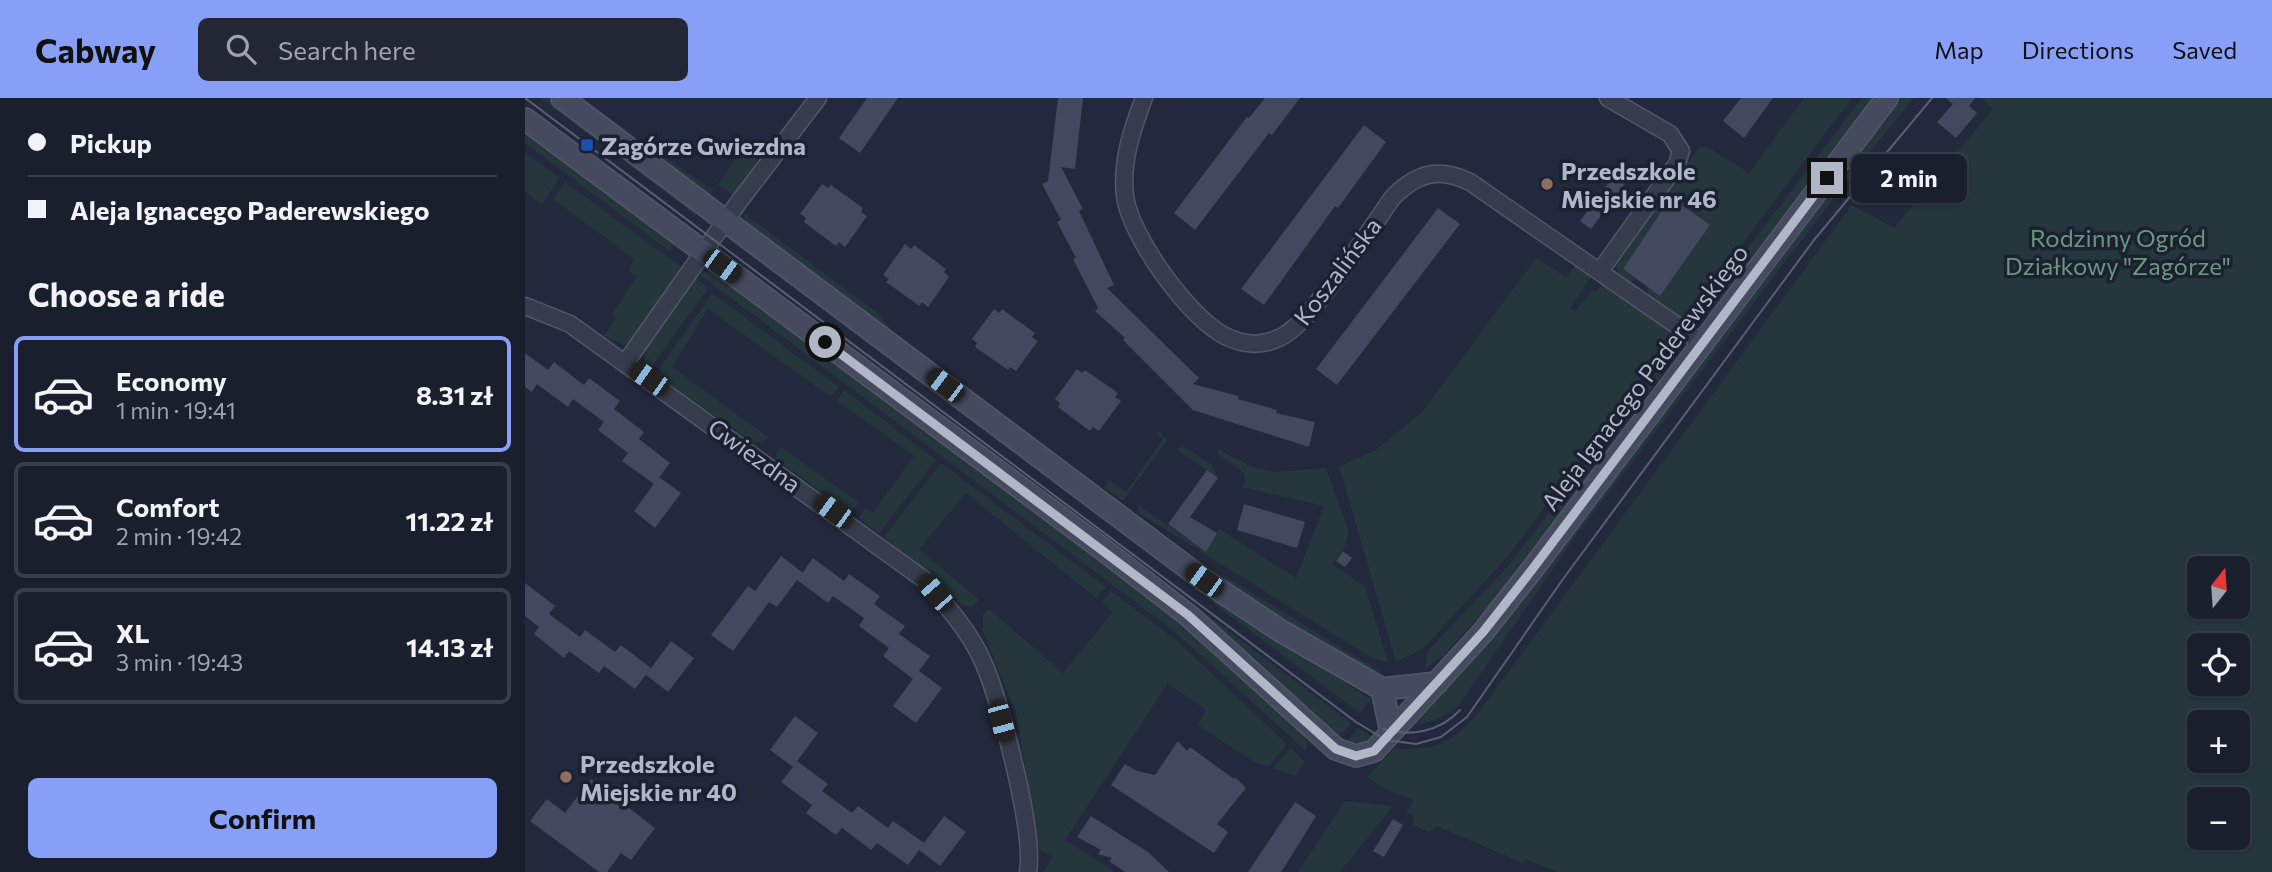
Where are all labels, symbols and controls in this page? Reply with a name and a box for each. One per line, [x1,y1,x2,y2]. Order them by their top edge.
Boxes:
search box [198,18,688,81]
text: Cabway [35,29,156,70]
icon: search [222,30,260,68]
text: Search here [278,34,416,65]
text: Map [1934,35,1984,64]
text: Directions [2022,35,2134,64]
text: Saved [2172,35,2237,64]
text: Pickup [70,127,152,158]
place label: Zagórze Gwiezdna [601,131,806,160]
marker: Zagórze Gwiezdna [579,137,595,153]
callout: 2 min [1851,154,1967,202]
place label: Przedszkole Miejskie nr 46 [1561,156,1717,213]
route end [1811,162,1843,194]
text: 2 min [1880,164,1938,192]
marker: Przedszkole Miejskie nr 46 [1539,176,1555,192]
text: Aleja Ignacego Paderewskiego [70,194,429,225]
street label: Koszalińska [1287,211,1387,331]
park label: Rodzinny Ogród Działkowy "Zagórze" [2005,223,2231,280]
street label: Aleja Ignacego Paderewskiego [1534,238,1754,516]
car [699,245,746,287]
text: Choose a ride [28,274,225,314]
route start [809,326,841,358]
car [626,358,673,400]
icon: car [32,363,95,426]
car [922,364,969,406]
text: Economy [116,365,227,396]
text: 8.31 zł [416,379,493,410]
text: 1 min · 19:41 [116,396,236,424]
street label: Gwiezdna [703,412,807,498]
icon: car [32,489,95,552]
car [810,490,857,532]
text: Comfort [116,491,219,522]
text: 11.22 zł [405,505,493,536]
text: 2 min · 19:42 [116,522,242,550]
north arrow [2187,556,2251,620]
map controls [2187,556,2250,850]
car [1181,559,1228,601]
car [914,570,957,616]
icon: car [32,615,95,678]
text: XL [116,617,150,648]
text: 14.13 zł [406,631,493,662]
button: locate [2187,633,2250,696]
text: 3 min · 19:43 [116,648,243,676]
car [986,698,1017,744]
button: + [2187,710,2250,773]
place label: Przedszkole Miejskie nr 40 [580,749,737,806]
marker: Przedszkole Miejskie nr 40 [558,769,574,785]
button: Confirm [28,778,497,858]
button: − [2187,787,2250,850]

